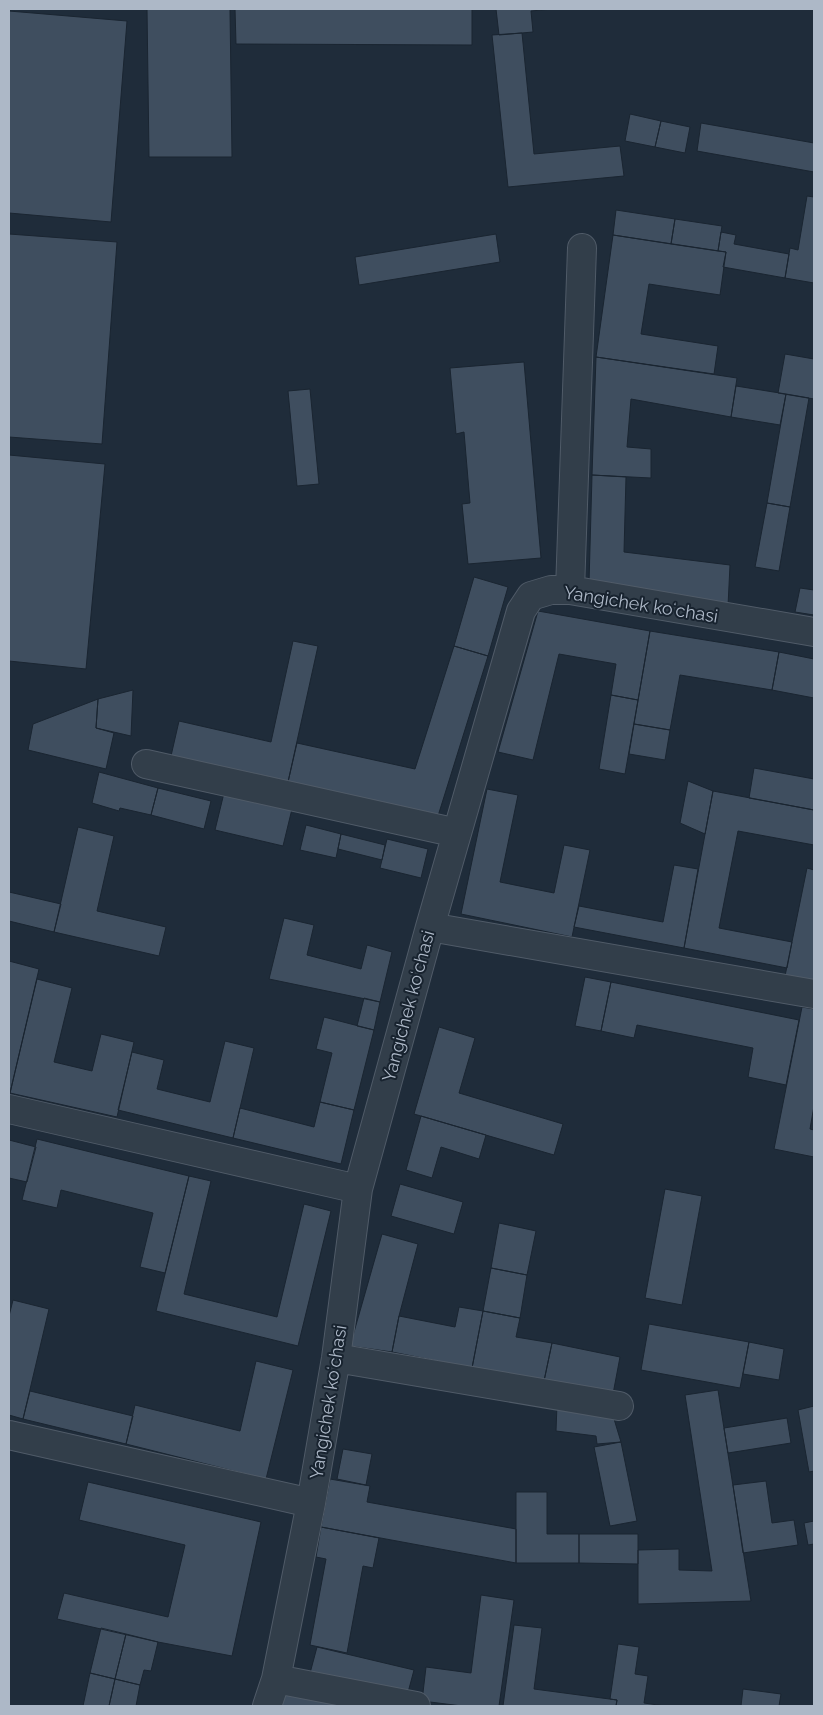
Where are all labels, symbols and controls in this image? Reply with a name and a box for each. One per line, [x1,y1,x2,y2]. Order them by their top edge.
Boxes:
street label: Yangichek koʻchasi [562,581,720,627]
street label: Yangichek koʻchasi [378,928,438,1084]
street label: Yangichek koʻchasi [305,1323,351,1481]

